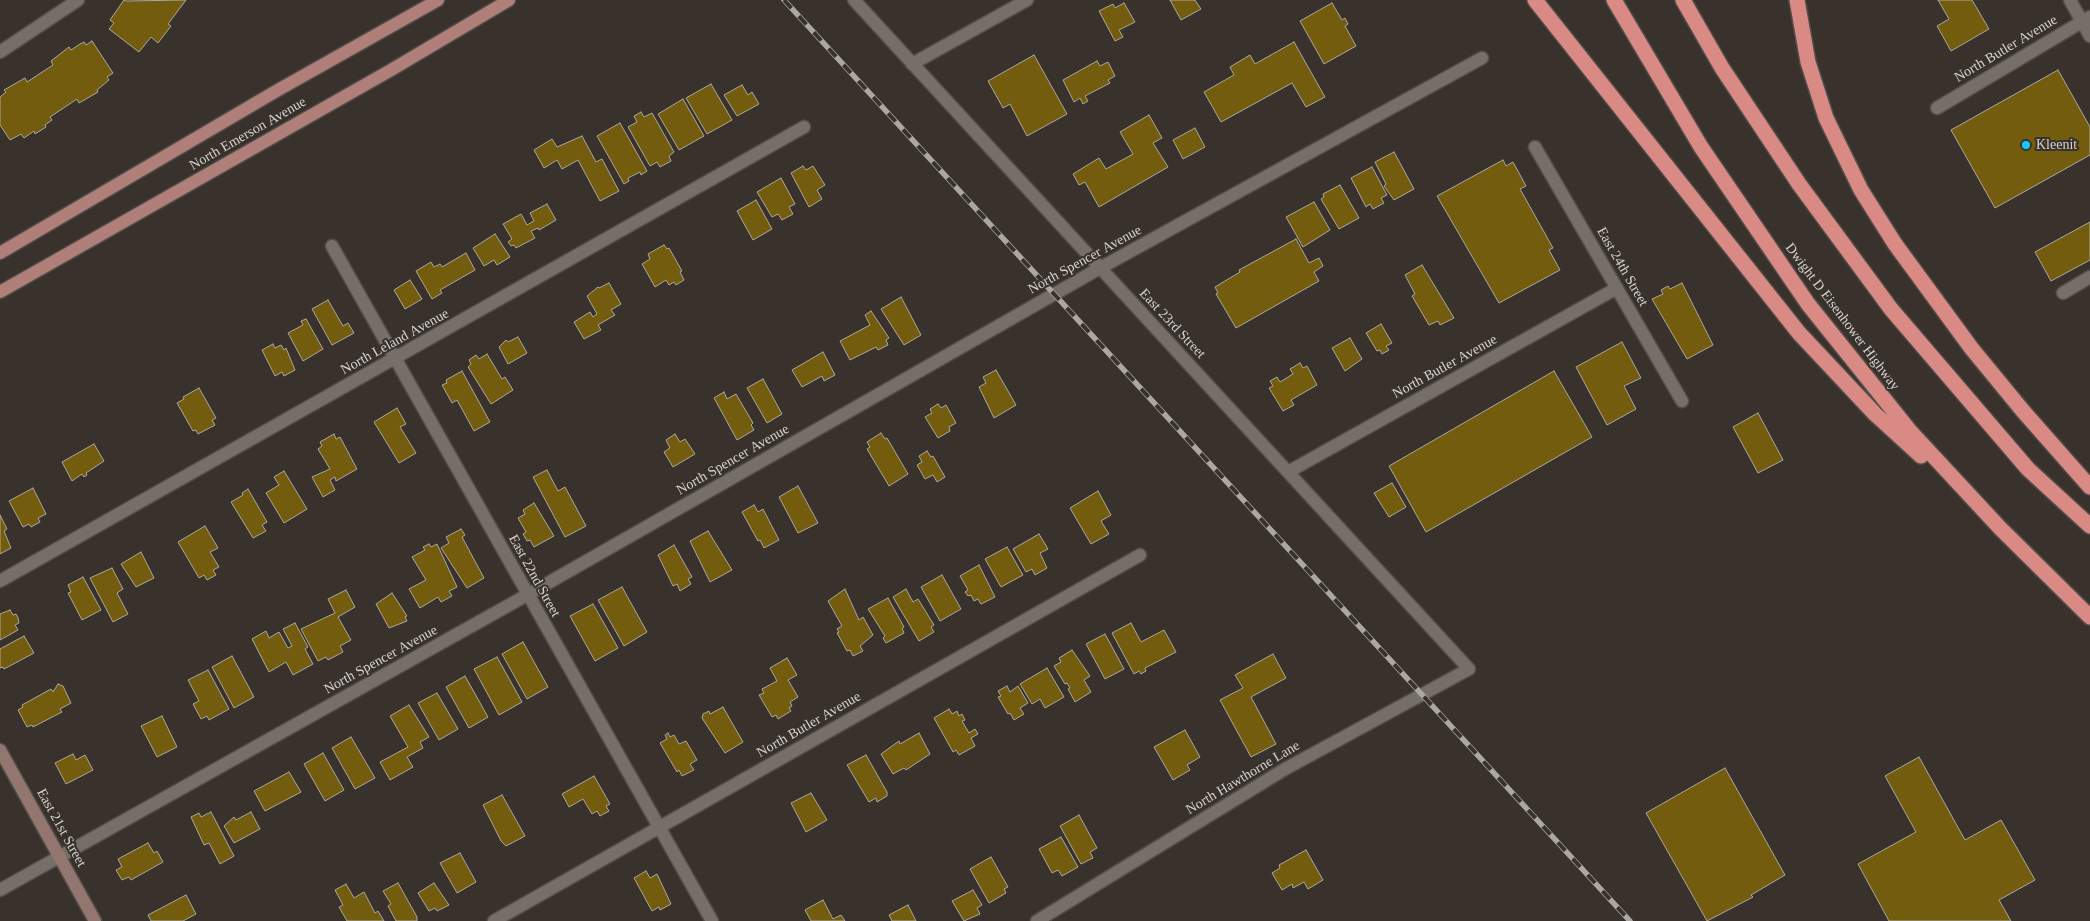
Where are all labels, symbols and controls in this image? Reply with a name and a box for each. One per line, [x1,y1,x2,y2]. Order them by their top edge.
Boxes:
street label: North Butler Avenue [1951,12,2061,86]
street label: North Emerson Avenue [187,94,309,174]
place label: Kleenit [2036,137,2077,153]
marker: Kleenit [2020,139,2032,151]
street label: North Spencer Avenue [1025,222,1145,298]
street label: East 24th Street [1593,224,1651,310]
street label: Dwight D Eisenhower Highway [1781,240,1903,394]
street label: East 23rd Street [1135,286,1209,362]
street label: North Leland Avenue [338,305,452,379]
street label: North Butler Avenue [1390,331,1500,403]
street label: North Spencer Avenue [674,421,792,499]
street label: East 22nd Street [504,532,564,620]
street label: North Spencer Avenue [321,622,441,698]
street label: North Butler Avenue [754,688,864,762]
street label: North Hawthorne Lane [1183,737,1303,819]
street label: East 21st Street [33,786,89,870]

